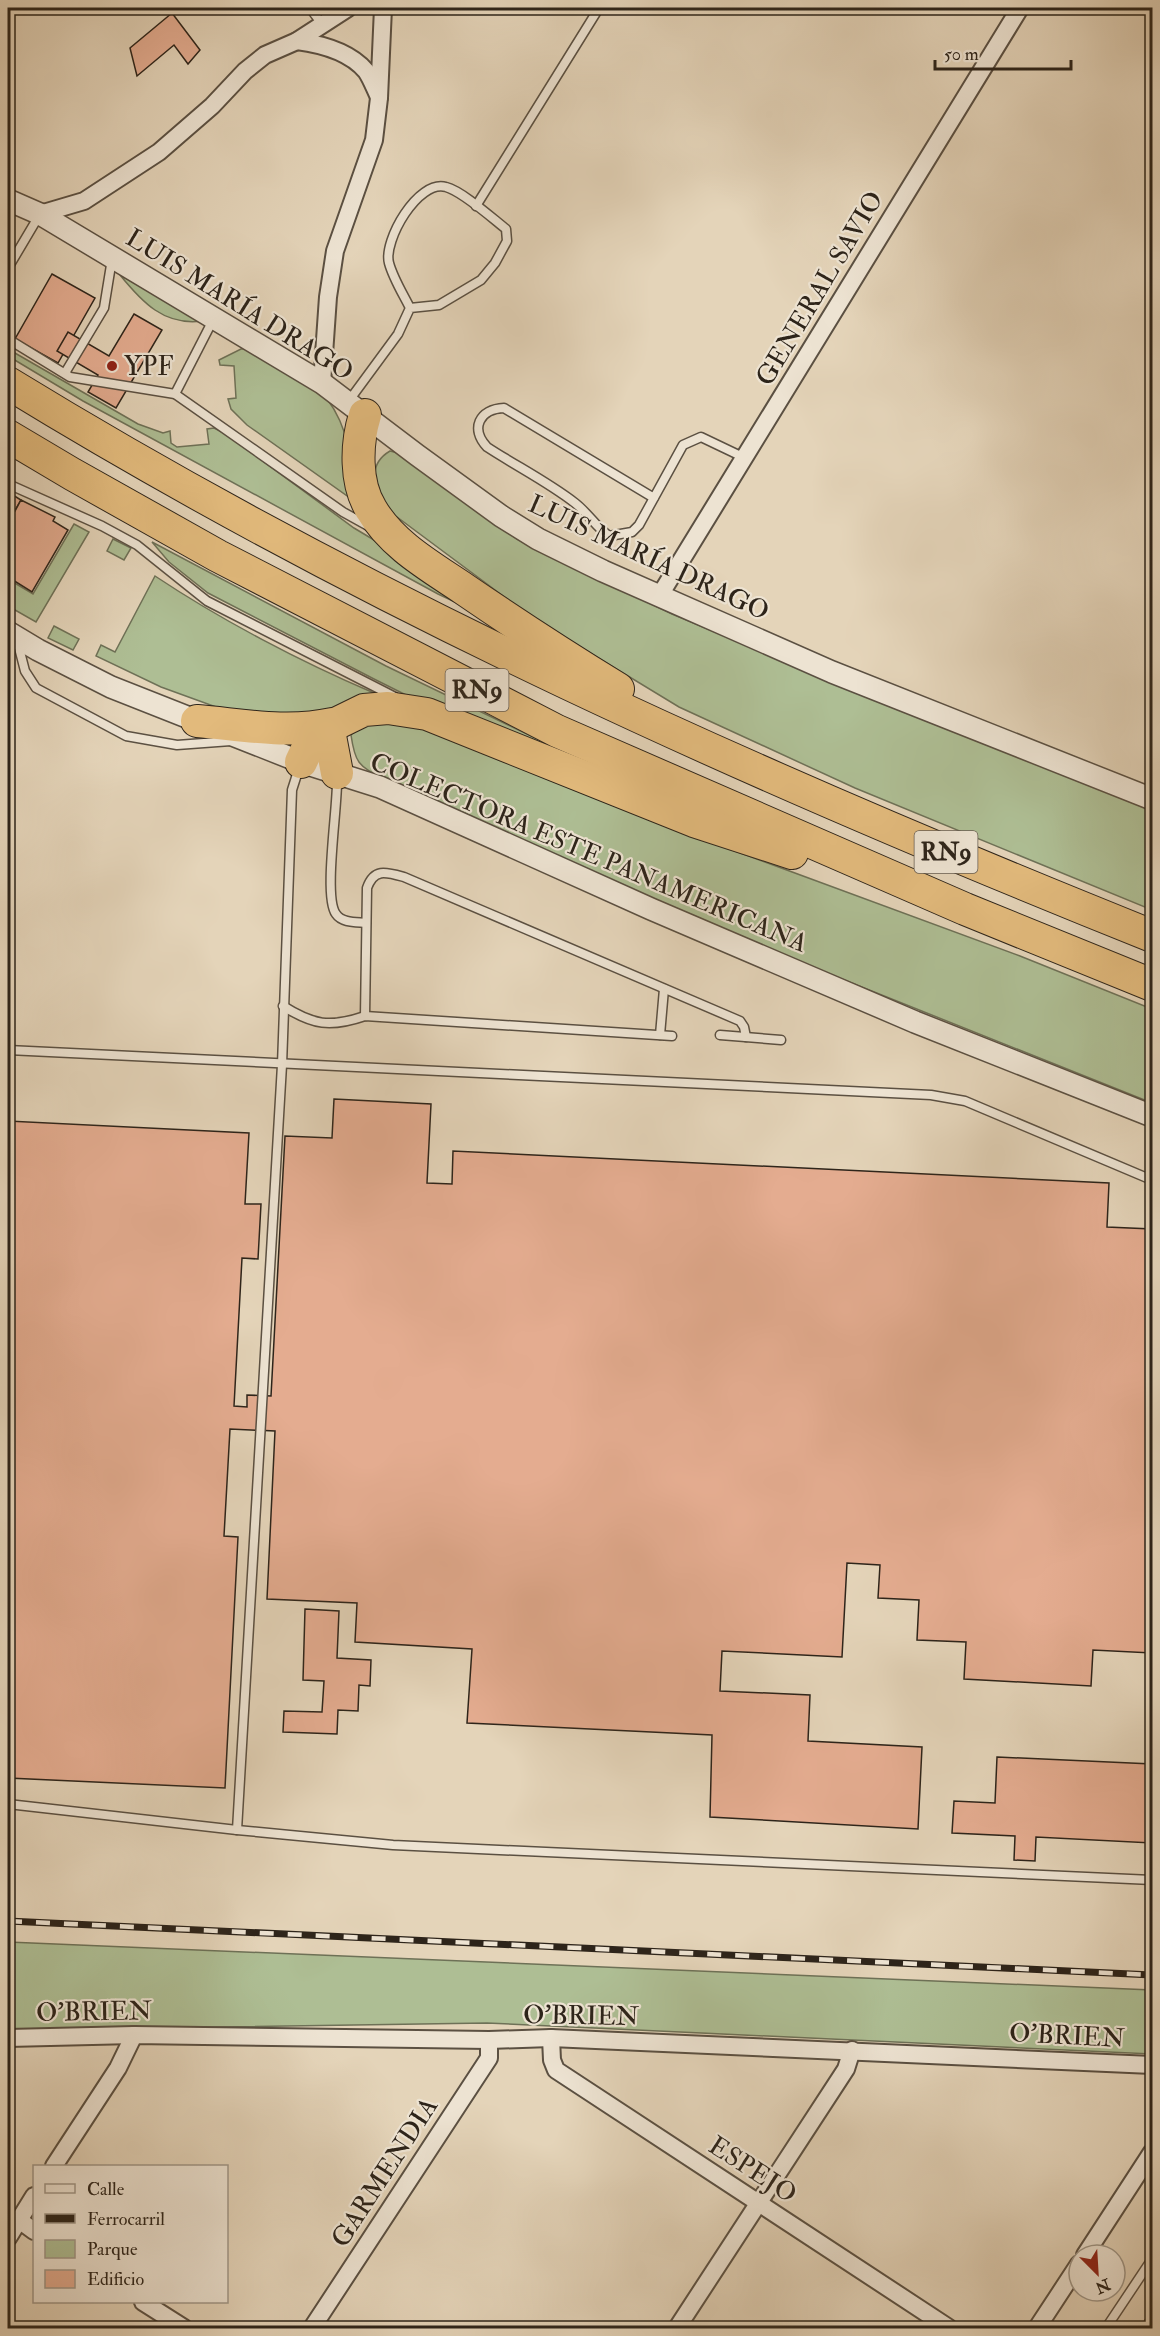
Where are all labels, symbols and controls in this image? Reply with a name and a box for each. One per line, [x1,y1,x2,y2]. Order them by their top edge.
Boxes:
scale bar [935,33,1072,71]
text: 50 m [944,43,979,66]
street label: GENERAL SAVIO [749,185,891,392]
street label: LUIS MARÍA DRAGO [120,220,360,388]
place label: YPF [124,351,174,383]
marker: YPF [105,359,119,373]
street label: LUIS MARÍA DRAGO [523,486,775,628]
road number: RN9 [446,669,508,711]
street label: COLECTORA ESTE PANAMERICANA [365,746,813,960]
road number: RN9 [914,831,978,873]
street label: O'BRIEN [36,1995,153,2029]
street label: O'BRIEN [523,1999,640,2033]
street label: O'BRIEN [1008,2017,1126,2055]
street label: GARMENDIA [325,2091,445,2253]
street label: ESPEJO [702,2130,803,2210]
legend [33,2165,228,2303]
text: Calle [87,2178,125,2201]
text: Ferrocarril [87,2208,165,2231]
text: Parque [87,2238,138,2261]
north arrow [1067,2243,1127,2303]
text: Edificio [87,2268,144,2291]
text: N [1091,2273,1114,2298]

